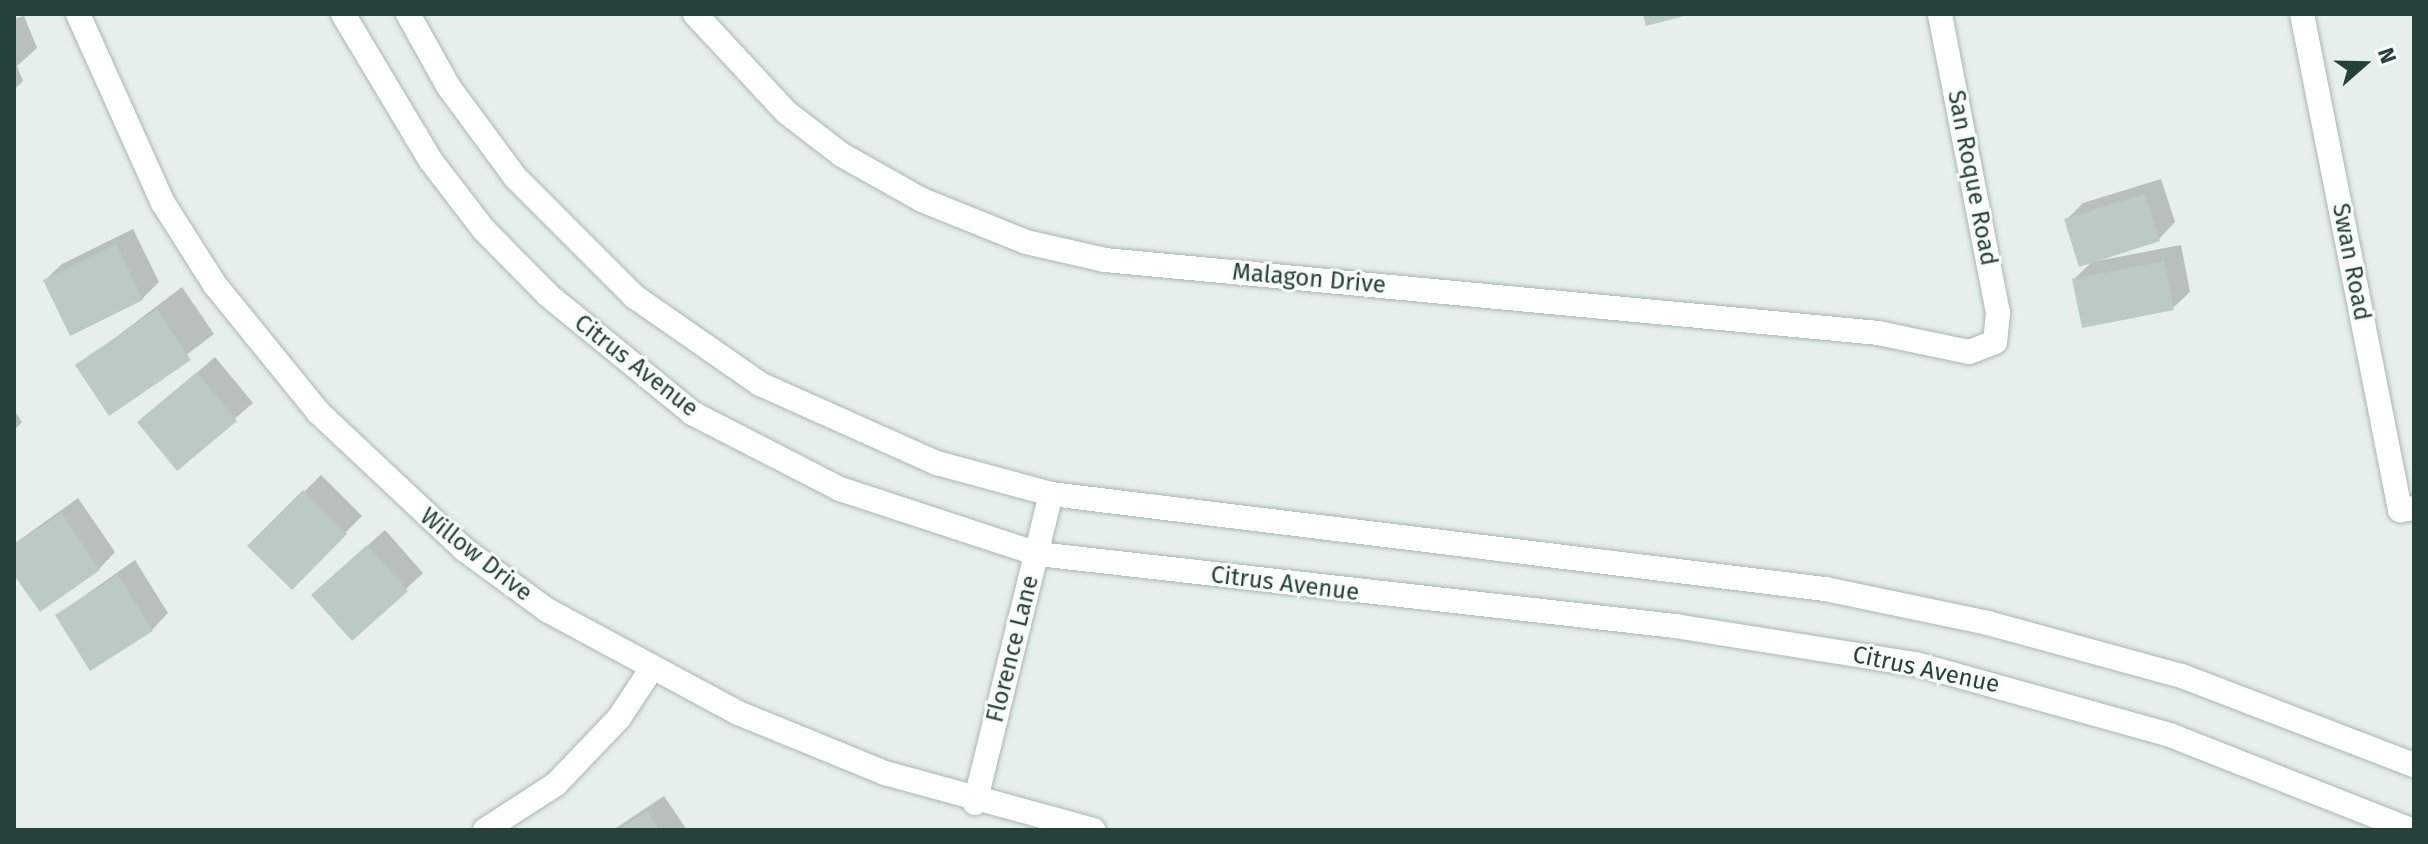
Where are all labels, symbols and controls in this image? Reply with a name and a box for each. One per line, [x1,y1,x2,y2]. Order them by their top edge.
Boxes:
north arrow [2324,24,2404,104]
text: N [2372,44,2402,67]
street label: San Roque Road [1941,88,2003,268]
street label: Swan Road [2326,201,2376,323]
street label: Malagon Drive [1231,258,1387,300]
street label: Citrus Avenue [568,309,704,423]
street label: Willow Drive [414,502,538,608]
street label: Citrus Avenue [1209,561,1361,607]
street label: Florence Lane [981,572,1045,726]
street label: Citrus Avenue [1850,640,2002,700]

